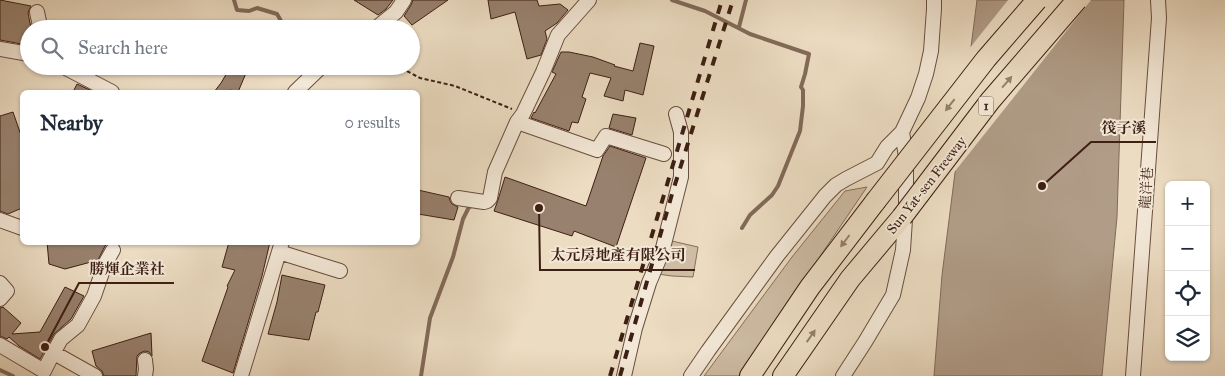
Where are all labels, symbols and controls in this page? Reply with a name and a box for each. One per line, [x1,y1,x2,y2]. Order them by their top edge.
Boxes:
search box [20,20,420,75]
icon: search [38,34,66,62]
text: Search here [78,36,168,59]
one-way arrow [1001,76,1012,89]
road number: 1 [978,96,994,115]
one-way arrow [945,98,955,112]
text: Nearby [40,110,103,136]
callout: 筏子溪 [1091,112,1156,142]
text: 0 results [345,113,400,132]
text: 筏子溪 [1101,119,1147,137]
street label: Sun Yat-sen Freeway [883,133,970,238]
street label: 龍洋巷 [1137,166,1156,210]
map controls [1165,181,1210,361]
button: + [1165,181,1210,226]
button: − [1165,226,1210,271]
one-way arrow [840,234,851,247]
callout: 太元房地產有限公司 [540,240,695,270]
text: 太元房地產有限公司 [550,246,686,264]
callout: 勝煇企業社 [79,253,174,283]
text: 勝煇企業社 [89,260,165,278]
button: locate [1165,271,1210,316]
button: layers [1165,316,1210,361]
one-way arrow [806,329,816,343]

